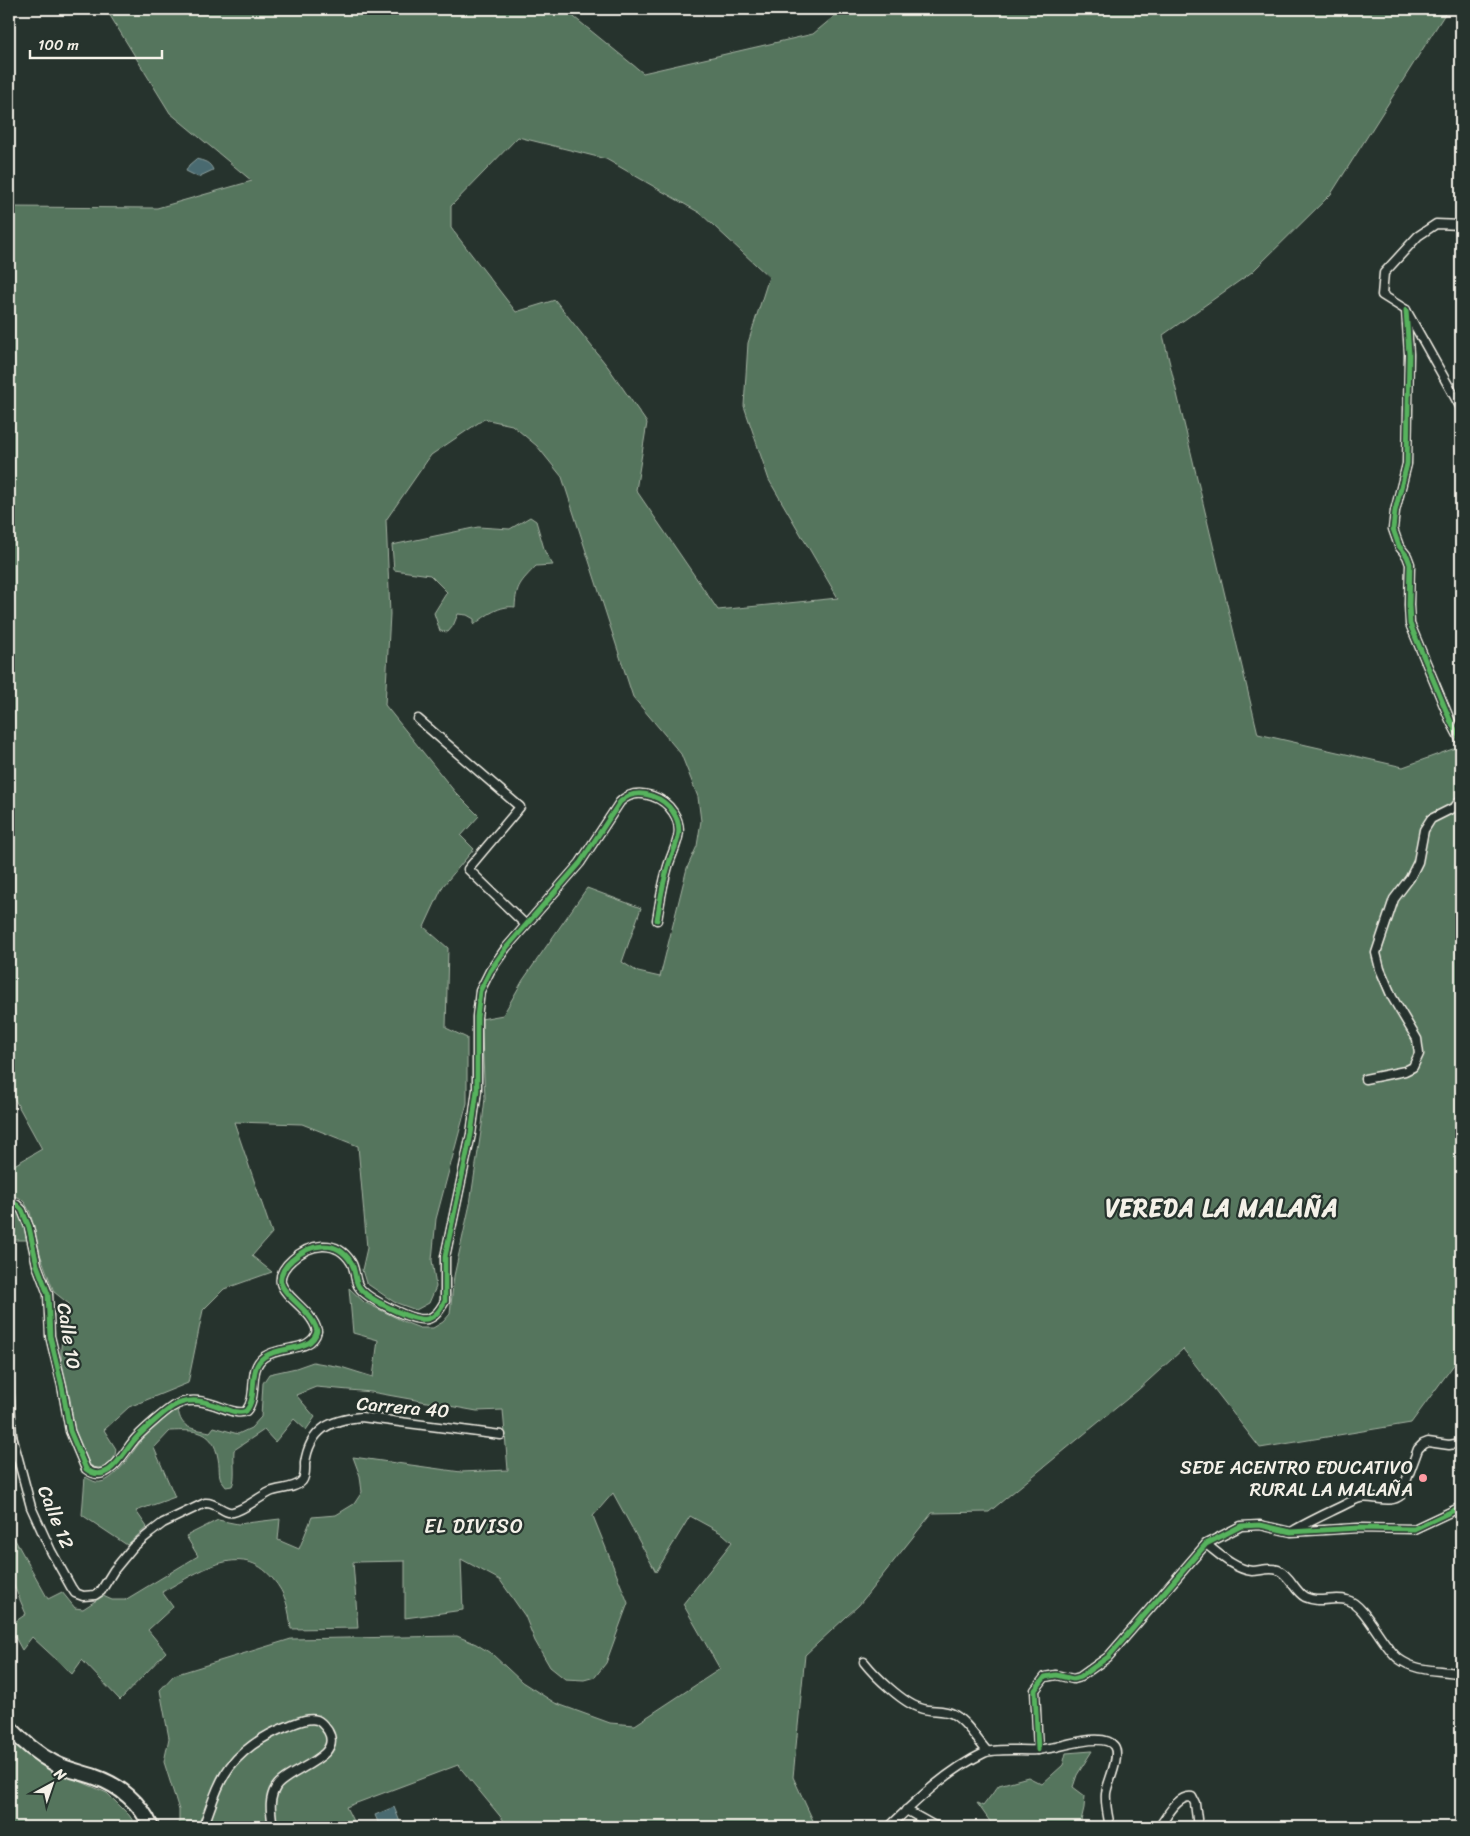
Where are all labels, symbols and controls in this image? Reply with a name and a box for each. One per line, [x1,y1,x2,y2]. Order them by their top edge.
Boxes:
scale bar [30,28,162,60]
text: 100 m [38,32,79,58]
district label: VEREDA LA MALAÑA [1105,1187,1339,1229]
street label: Calle 10 [47,1300,91,1372]
street label: Carrera 40 [355,1387,451,1427]
place label: SEDE ACENTRO EDUCATIVO RURAL LA MALAÑA [1180,1451,1413,1506]
marker: SEDE ACENTRO EDUCATIVO RURAL LA MALAÑA [1417,1472,1429,1484]
street label: Calle 12 [28,1480,84,1554]
district label: EL DIVISO [424,1509,524,1544]
north arrow [28,1758,78,1808]
text: N [48,1761,72,1787]

